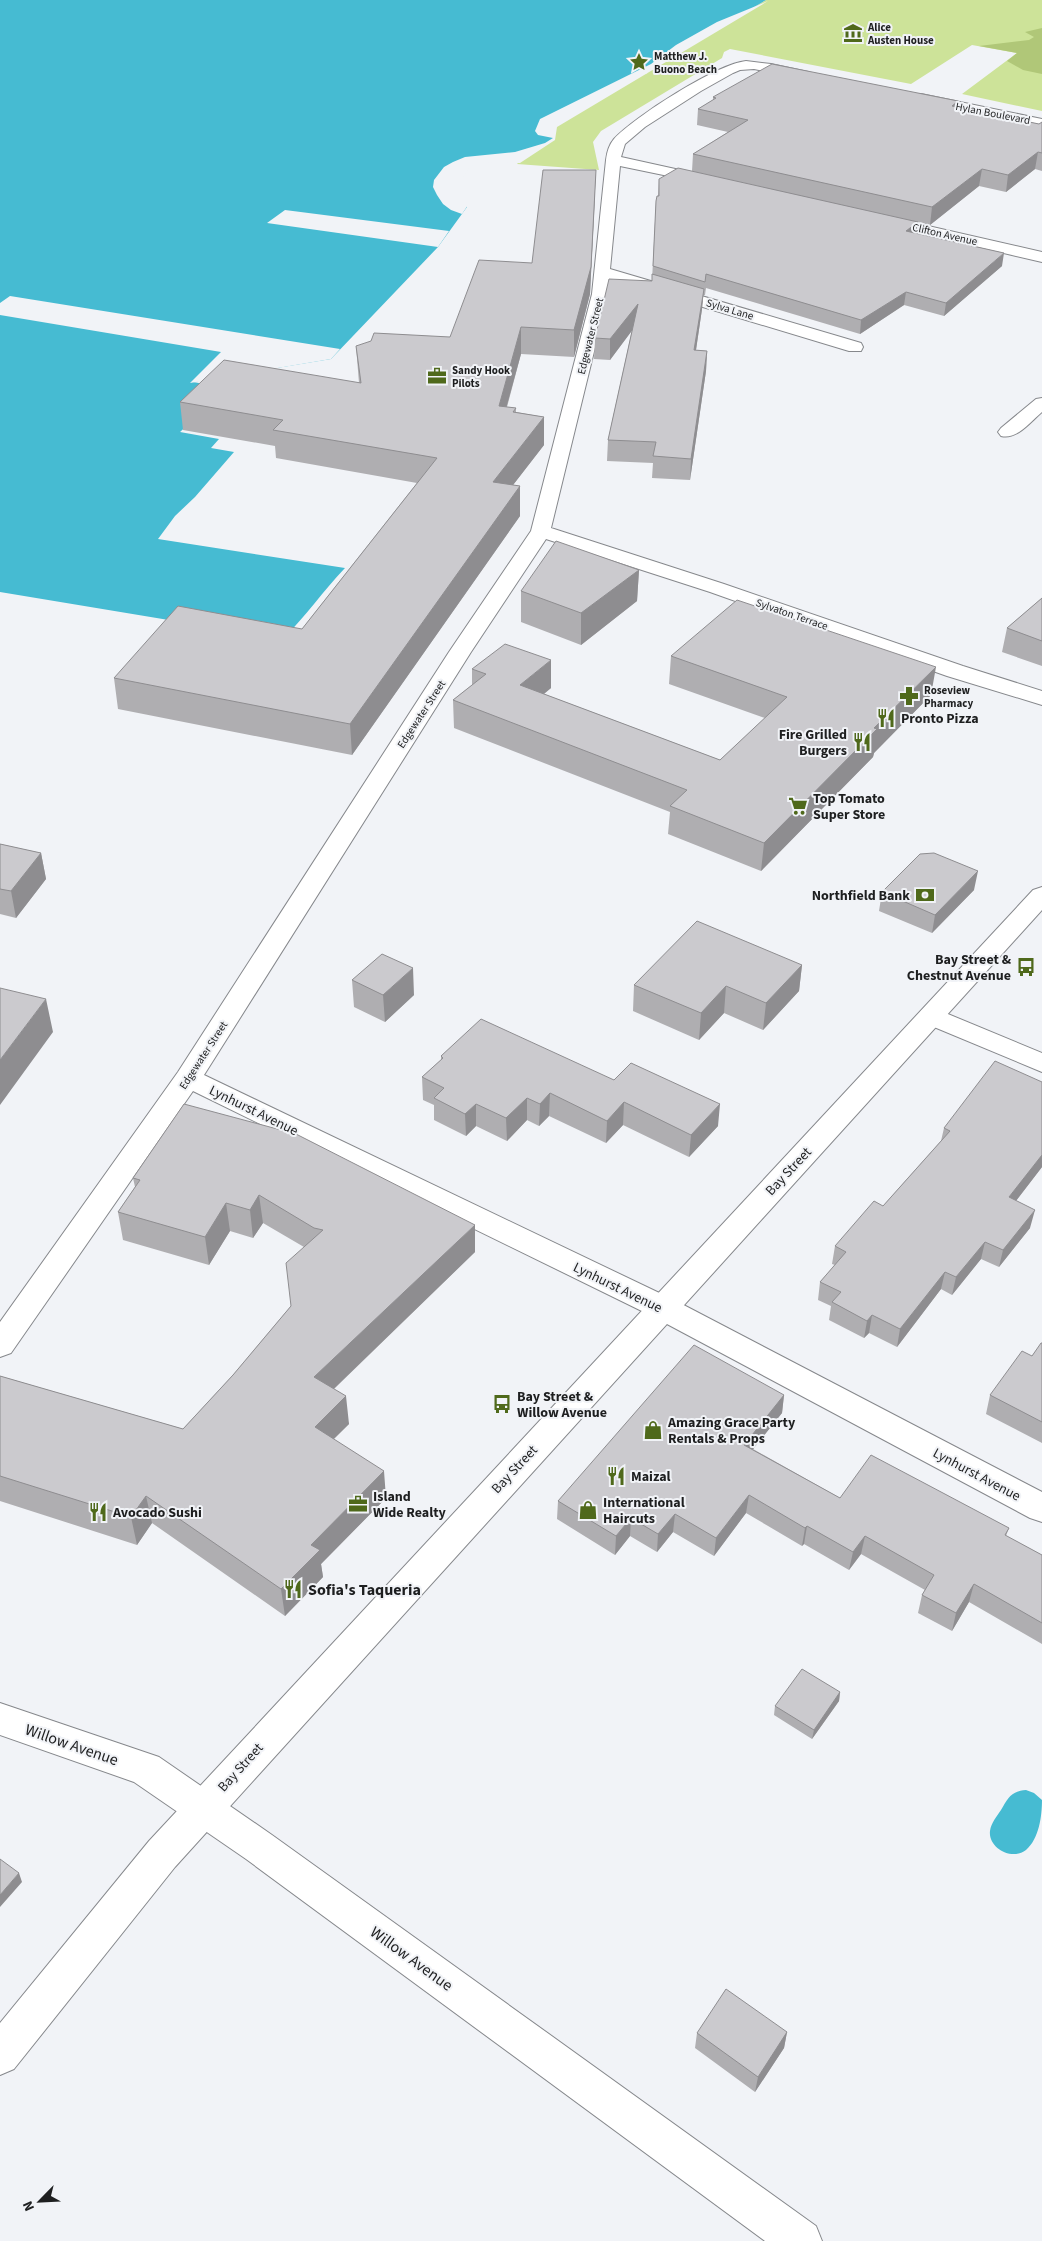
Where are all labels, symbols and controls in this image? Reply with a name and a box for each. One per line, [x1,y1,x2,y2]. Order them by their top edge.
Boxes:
place label: Alice Austen House [867,20,934,48]
museum icon: Alice Austen House [842,22,864,44]
place label: Matthew J. Buono Beach [654,49,717,77]
place icon: Matthew J. Buono Beach [628,51,650,73]
street label: Hylan Boulevard [954,99,1032,128]
street label: Clifton Avenue [911,220,979,249]
street label: Sylva Lane [704,295,756,324]
street label: Edgewater Street [574,296,607,376]
place label: Sandy Hook Pilots [452,363,510,391]
office icon: Sandy Hook Pilots [426,365,448,387]
street label: Sylvaton Terrace [754,595,831,634]
street label: Edgewater Street [394,677,449,751]
place label: Roseview Pharmacy [924,683,973,711]
pharmacy icon: Roseview Pharmacy [898,685,920,707]
restaurant icon: Pronto Pizza [875,707,897,729]
place label: Pronto Pizza [901,709,979,729]
place label: Fire Grilled Burgers [779,725,847,761]
restaurant icon: Fire Grilled Burgers [851,731,873,753]
place label: Top Tomato Super Store [813,789,885,825]
supermarket icon: Top Tomato Super Store [787,795,809,817]
bank icon: Northfield Bank [914,884,936,906]
place label: Northfield Bank [812,886,910,906]
place label: Bay Street & Chestnut Avenue [907,950,1012,986]
bus stop icon: Bay Street & Chestnut Avenue [1015,956,1037,978]
street label: Edgewater Street [176,1018,231,1092]
street label: Lynhurst Avenue [206,1081,301,1141]
street label: Bay Street [761,1143,817,1200]
street label: Lynhurst Avenue [570,1258,665,1318]
place label: Bay Street & Willow Avenue [517,1387,607,1423]
bus stop icon: Bay Street & Willow Avenue [491,1393,513,1415]
place label: Amazing Grace Party Rentals & Props [667,1413,796,1449]
shop icon: Amazing Grace Party Rentals & Props [642,1419,664,1441]
street label: Bay Street [487,1441,543,1498]
street label: Lynhurst Avenue [929,1443,1024,1506]
restaurant icon: Maizal [605,1465,627,1487]
place label: Maizal [631,1467,671,1487]
place label: Island Wide Realty [373,1487,447,1523]
office icon: Island Wide Realty [347,1493,369,1515]
place label: International Haircuts [603,1493,685,1529]
shop icon: International Haircuts [577,1499,599,1521]
restaurant icon: Avocado Sushi [87,1501,109,1523]
place label: Avocado Sushi [112,1503,202,1523]
restaurant icon: Sofia's Taqueria [282,1578,304,1600]
place label: Sofia's Taqueria [308,1579,421,1601]
street label: Willow Avenue [22,1719,121,1771]
street label: Bay Street [213,1739,268,1797]
street label: Willow Avenue [366,1921,457,1996]
north arrow [15,2176,65,2226]
text: N [18,2198,40,2214]

